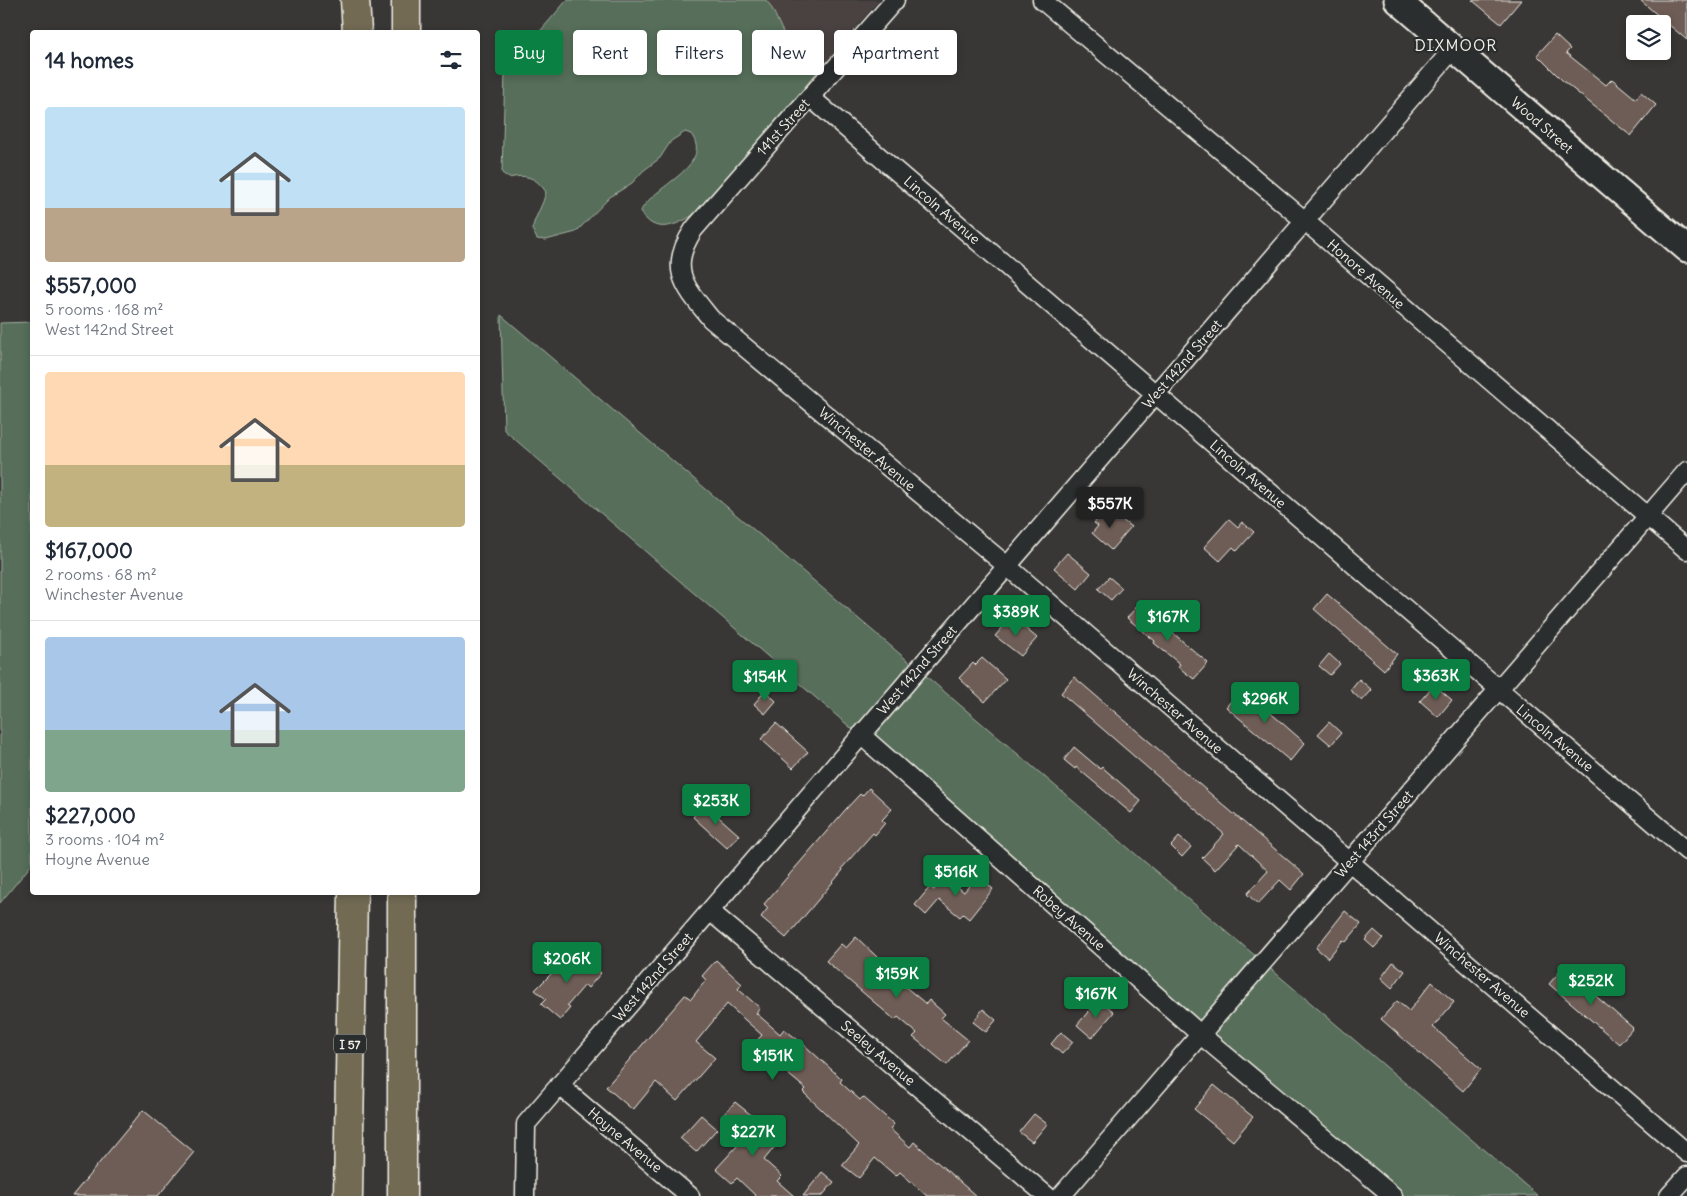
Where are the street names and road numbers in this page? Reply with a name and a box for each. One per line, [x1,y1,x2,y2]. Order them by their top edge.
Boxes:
street label: Wood Street [1507,93,1577,157]
street label: 141st Street [753,94,814,159]
street label: Lincoln Avenue [900,172,984,248]
street label: Honore Avenue [1323,235,1409,313]
street label: West 142nd Street [1138,315,1226,412]
street label: Winchester Avenue [815,403,919,495]
street label: Lincoln Avenue [1206,436,1290,512]
street label: West 142nd Street [873,621,961,718]
street label: Winchester Avenue [1123,664,1227,758]
street label: Lincoln Avenue [1513,700,1597,776]
street label: West 143rd Street [1331,786,1417,882]
street label: Robey Avenue [1029,882,1109,954]
street label: West 142nd Street [609,928,697,1025]
street label: Winchester Avenue [1430,928,1534,1022]
street label: Seeley Avenue [837,1017,919,1089]
road number: I 57 [334,1034,366,1054]
street label: Hoyne Avenue [584,1104,666,1176]

